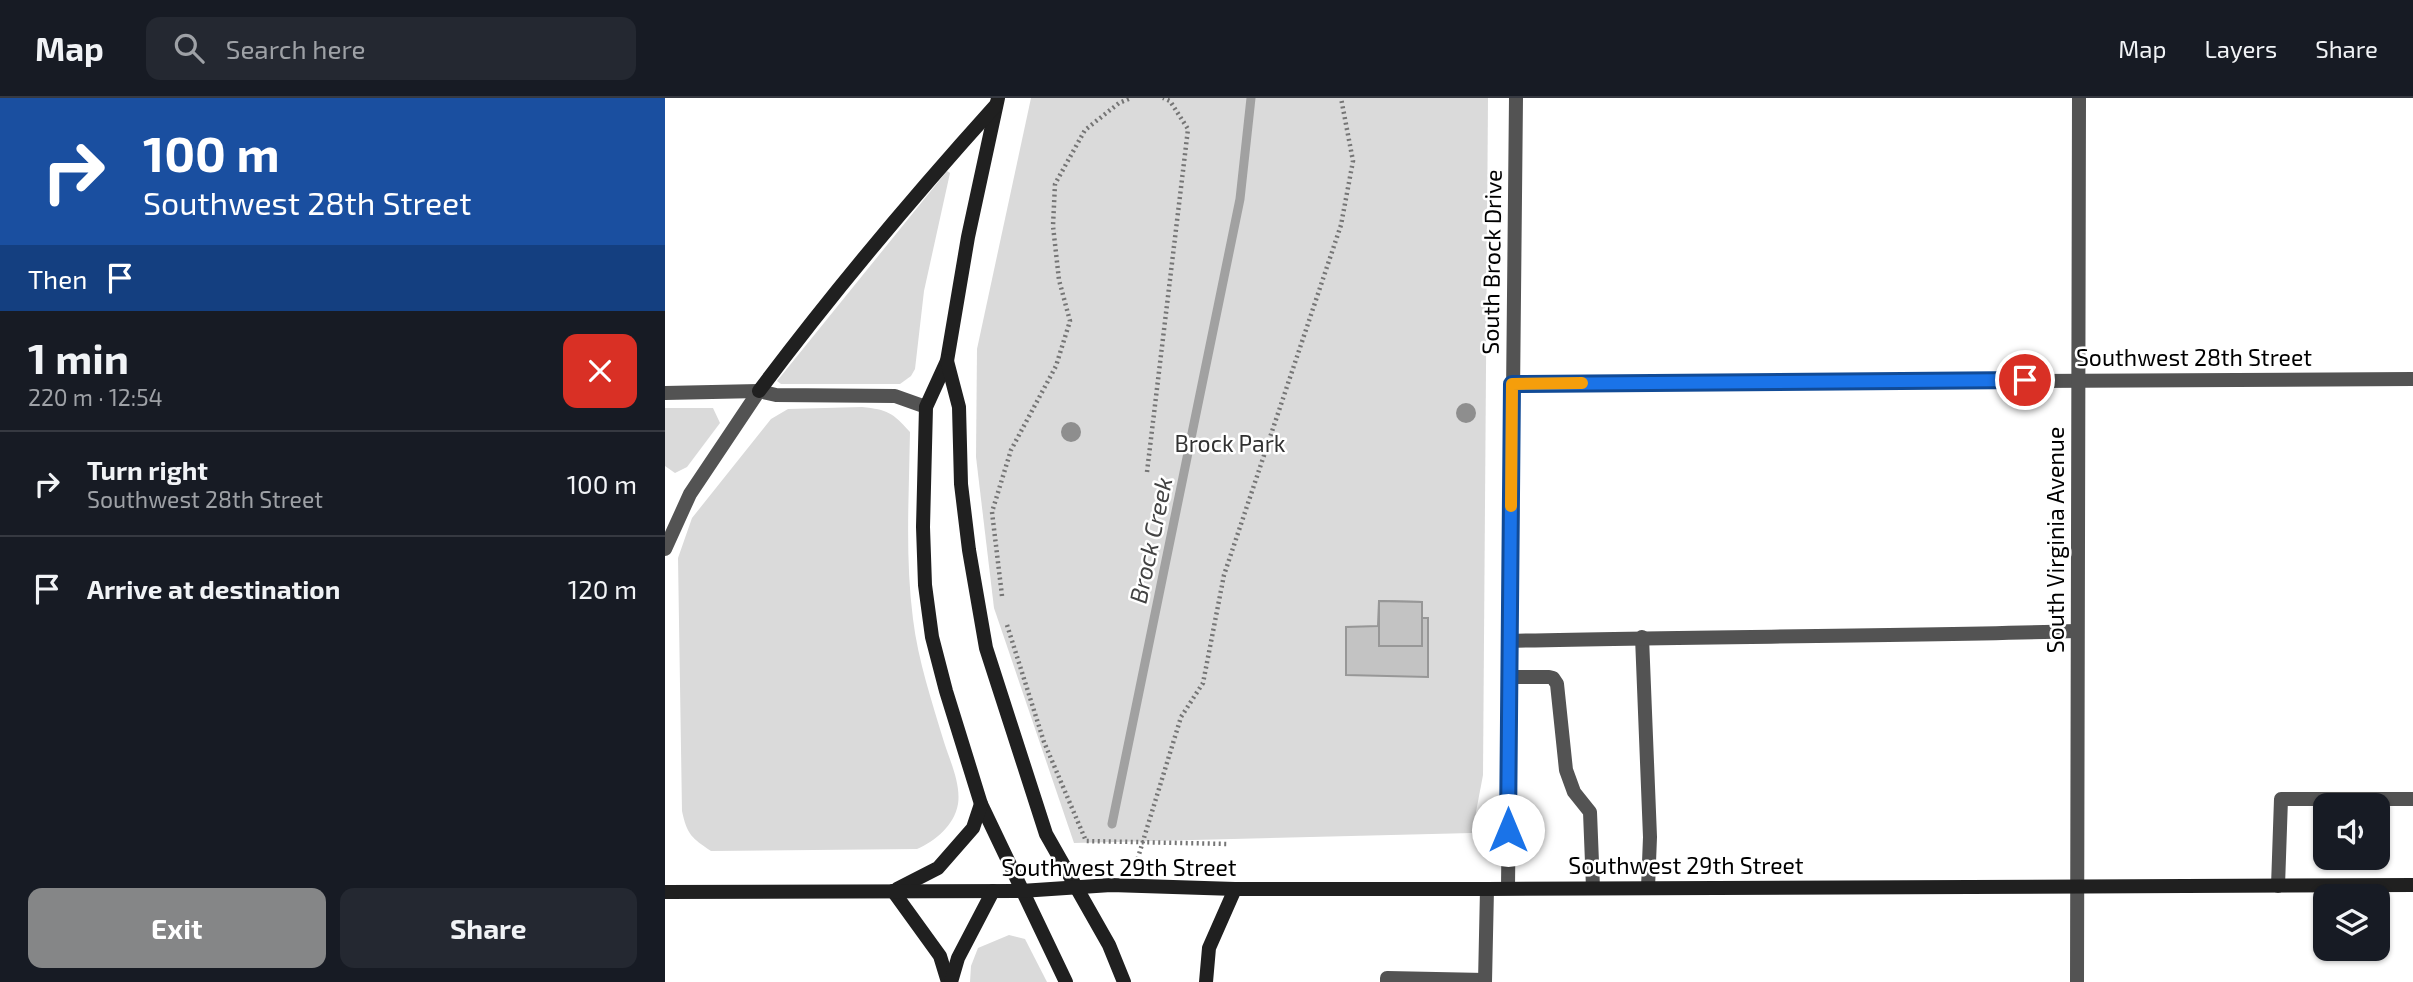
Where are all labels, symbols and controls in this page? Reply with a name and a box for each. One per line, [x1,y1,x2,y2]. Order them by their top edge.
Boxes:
search box [146,17,636,80]
text: Map [35,28,104,68]
icon: search [170,29,208,67]
text: Search here [226,33,365,64]
text: Map [2118,34,2166,63]
text: Layers [2204,34,2277,63]
text: Share [2315,34,2378,63]
text: 100 m [143,123,280,182]
icon: right [28,126,119,217]
street label: South Brock Drive [1475,169,1507,355]
text: Southwest 28th Street [143,183,471,221]
icon: arrive [101,259,139,297]
text: Then [28,263,87,294]
text: 1 min [28,332,129,382]
button: close [563,334,637,408]
street label: Southwest 28th Street [2076,343,2312,371]
pin [1995,350,2055,410]
icon: arrive [2006,361,2044,399]
text: 220 m · 12:54 [28,383,163,411]
street label: South Virginia Avenue [2041,427,2069,653]
park label: Brock Park [1174,429,1286,457]
text: Turn right [87,454,208,485]
icon: right [28,465,66,503]
text: 100 m [567,468,637,499]
water label: Brock Creek [1122,474,1178,606]
text: Southwest 28th Street [87,485,323,513]
icon: arrive [28,570,66,608]
text: Arrive at destination [87,573,340,604]
text: 120 m [568,573,637,604]
position arrow [1471,793,1545,867]
map controls [2313,793,2390,961]
button: sound [2313,793,2390,870]
street label: Southwest 29th Street [1568,851,1804,879]
street label: Southwest 29th Street [1001,853,1237,881]
button: layers [2313,884,2390,961]
button: Exit [28,888,326,968]
button: Share [340,888,637,968]

